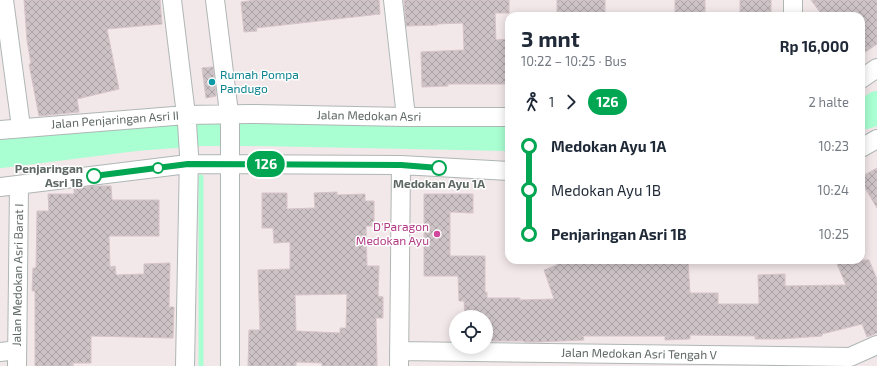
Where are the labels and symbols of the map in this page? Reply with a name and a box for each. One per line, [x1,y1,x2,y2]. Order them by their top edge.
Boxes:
place label: Rumah Pompa Pandugo [220,67,299,95]
marker: Rumah Pompa Pandugo [207,77,217,87]
street label: Jalan Medokan Asri [317,107,421,123]
street label: Jalan Penjaringan Asri II [51,108,179,131]
line badge: 126 [243,151,289,177]
marker: Medokan Ayu 1A [431,160,447,176]
place label: Penjaringan Asri 1B [15,161,83,189]
unlabelled marker [152,162,164,174]
marker: Penjaringan Asri 1B [86,168,102,184]
place label: Medokan Ayu 1A [393,176,485,191]
street label: Jalan Medokan Asri Barat I [9,203,25,347]
place label: D'Paragon Medokan Ayu [356,219,429,247]
marker: D'Paragon Medokan Ayu [432,229,442,239]
street label: Jalan Medokan Asri Tengah V [561,345,718,361]

